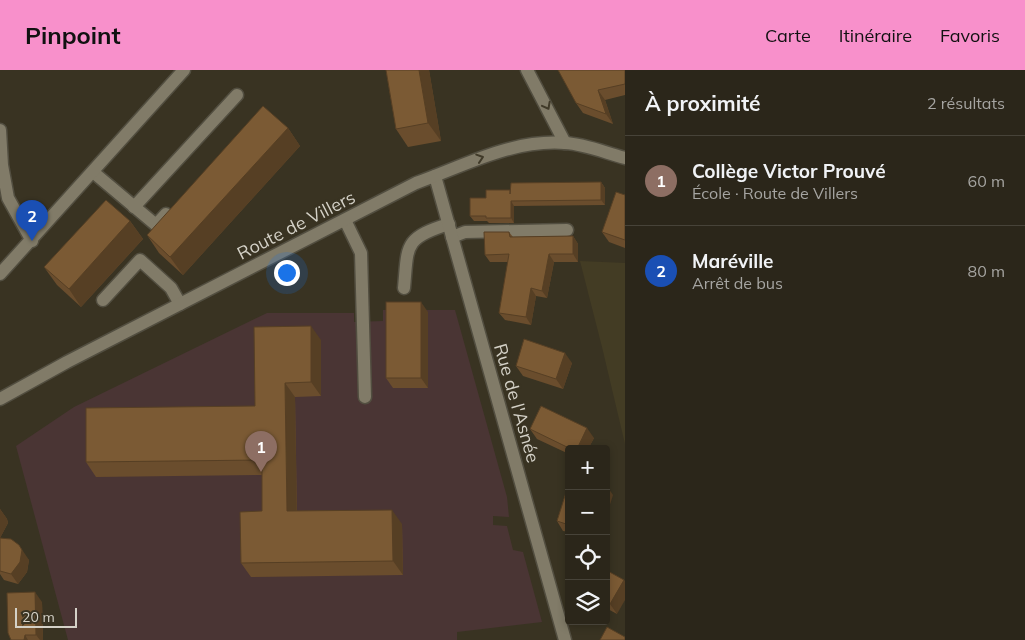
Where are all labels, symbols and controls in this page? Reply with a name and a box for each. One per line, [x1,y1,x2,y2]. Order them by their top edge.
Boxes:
text: Pinpoint [25,20,121,50]
text: Carte [765,24,811,47]
text: Itinéraire [839,24,912,47]
text: Favoris [940,24,1000,47]
text: À proximité [645,90,761,116]
text: 2 résultats [927,93,1005,113]
one-way arrow [540,101,550,110]
one-way arrow [476,154,484,164]
text: Collège Victor Prouvé [692,159,886,183]
text: 1 [656,171,666,191]
text: 60 m [968,171,1005,191]
text: École · Route de Villers [692,183,858,203]
street label: Route de Villers [233,185,359,265]
pin: 2 [16,200,48,241]
text: Maréville [692,249,774,273]
your location [274,260,300,286]
text: 2 [656,261,666,281]
text: 80 m [968,261,1005,281]
text: Arrêt de bus [692,273,783,293]
street label: Rue de l'Asnée [489,341,545,465]
pin: 1 [245,431,277,472]
map controls [565,445,610,625]
button: + [565,445,610,490]
button: − [565,490,610,535]
button: locate [565,535,610,580]
button: layers [565,580,610,625]
scale bar [15,605,78,628]
text: 20 m [22,608,55,626]

